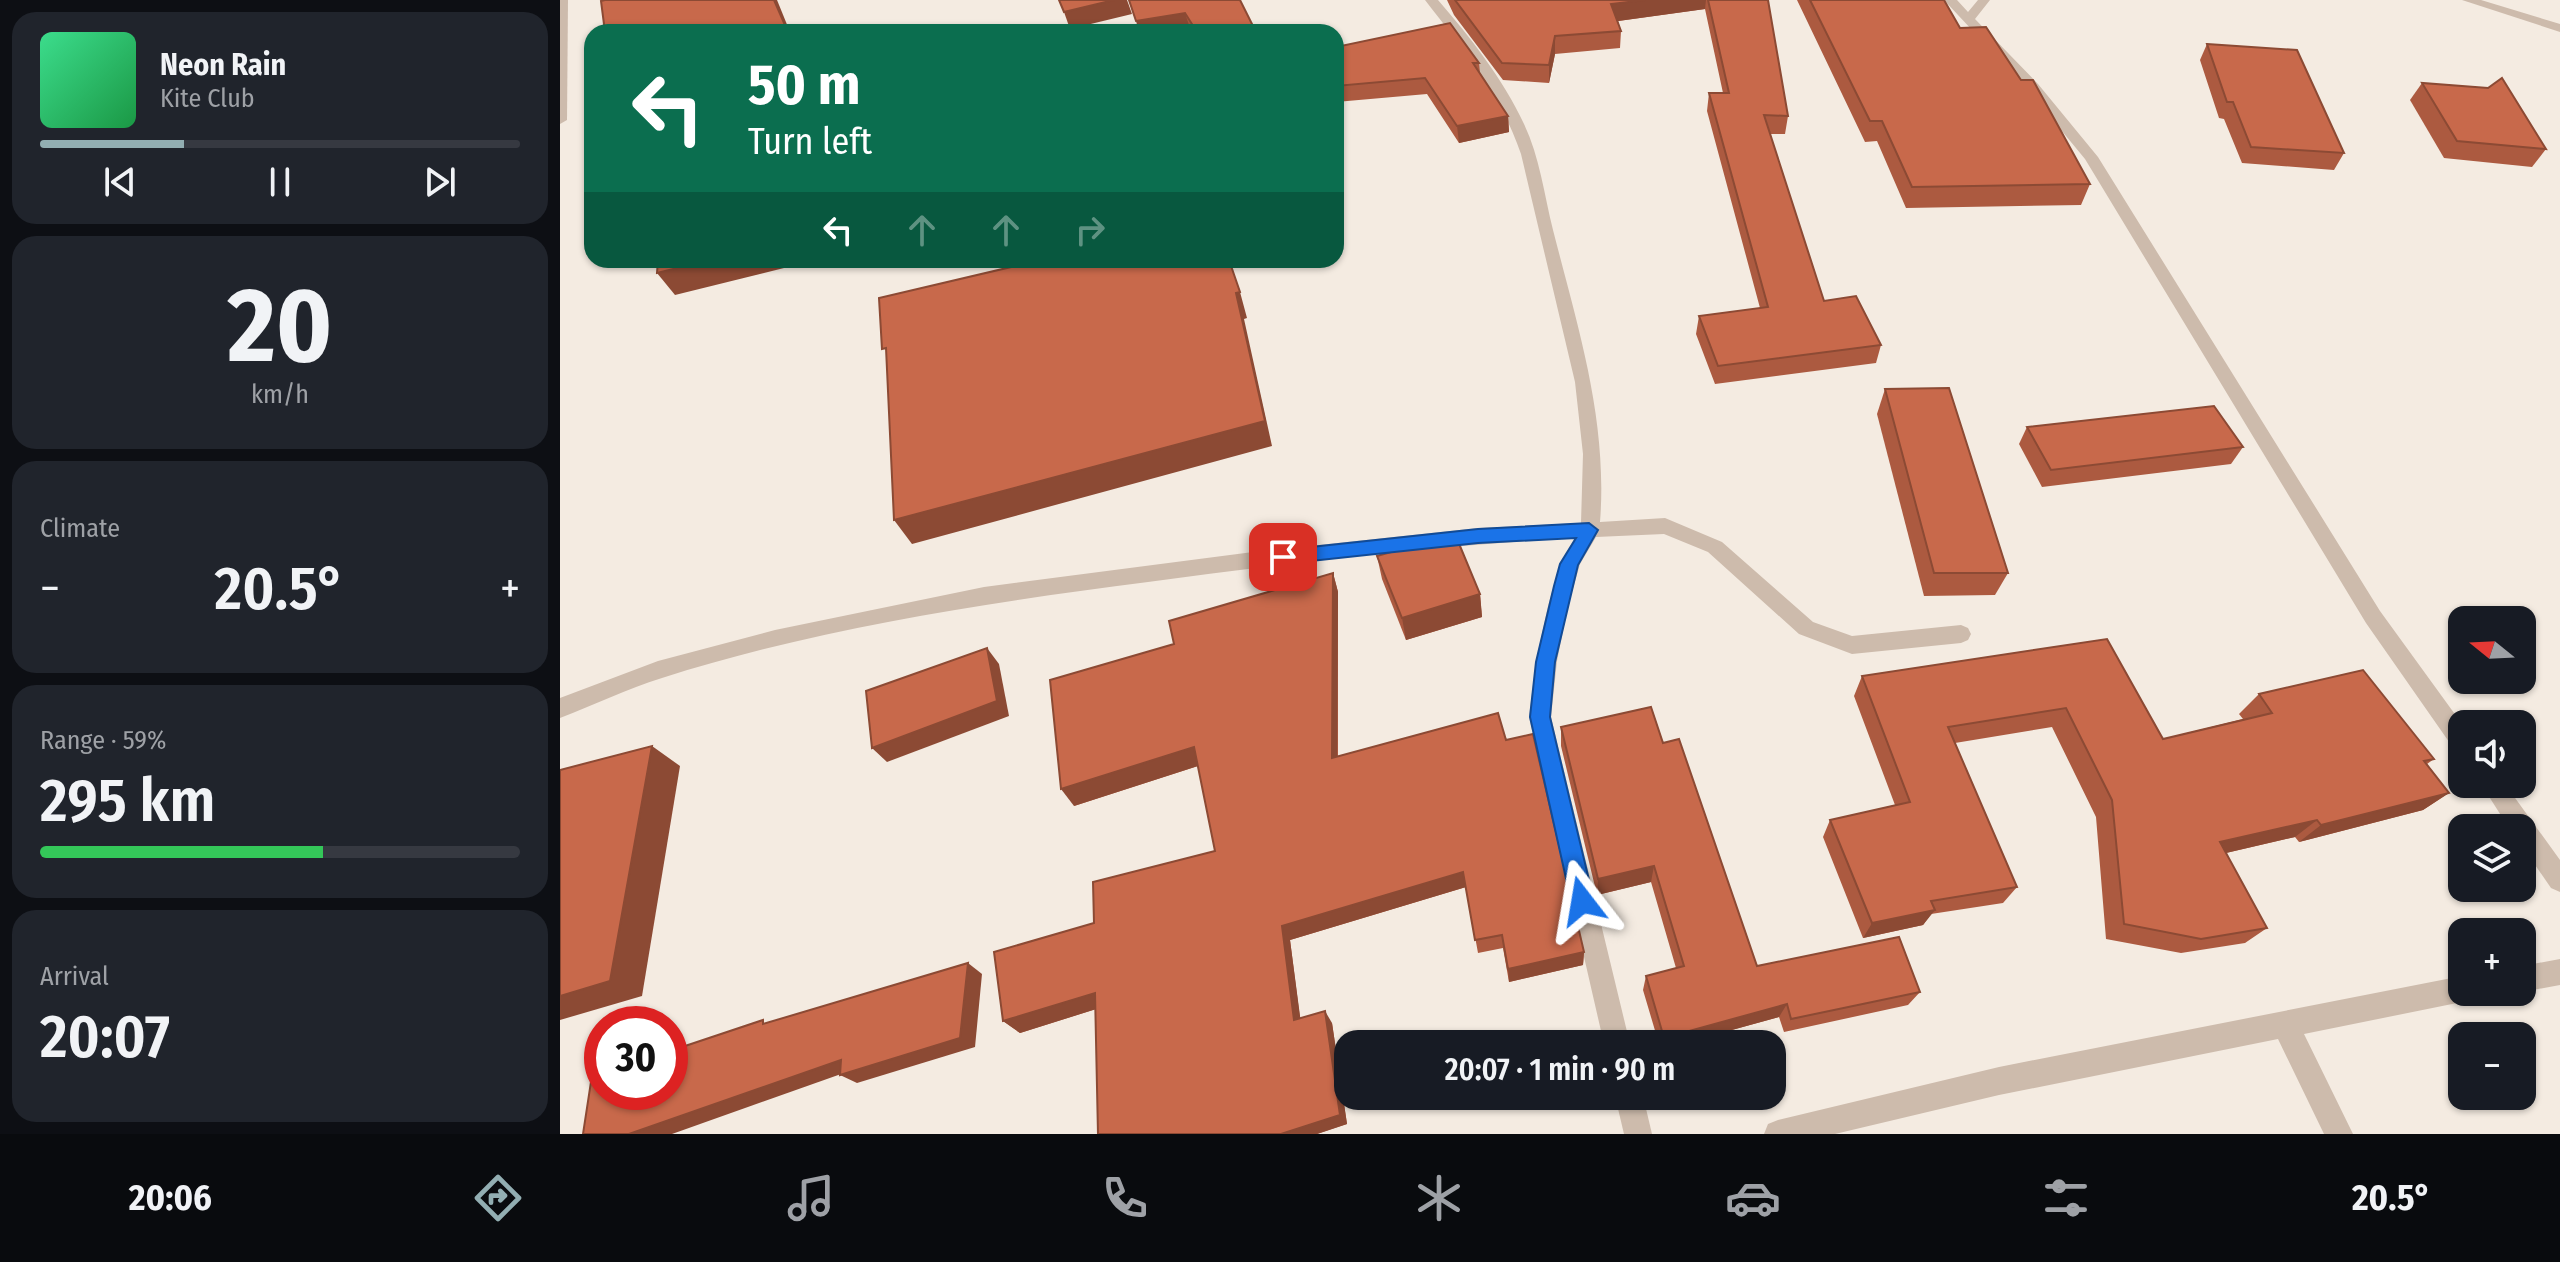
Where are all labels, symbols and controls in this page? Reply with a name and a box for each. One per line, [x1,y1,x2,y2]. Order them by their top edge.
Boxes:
text: Neon Rain [160,47,286,83]
text: 50 m [748,52,860,119]
icon: left [616,56,720,160]
text: Kite Club [160,83,255,114]
text: Turn left [748,120,872,164]
icon: previous [98,160,142,204]
icon: pause [258,160,302,204]
icon: next [418,160,462,204]
icon: left [816,208,860,252]
icon: ahead [900,208,944,252]
icon: ahead [984,208,1028,252]
icon: right [1068,208,1112,252]
text: 20 [228,264,332,389]
text: km/h [251,379,309,410]
text: Climate [40,513,120,544]
pin [1249,523,1317,591]
icon: arrive [1261,535,1305,579]
text: 20.5° [215,553,345,625]
text: − [40,562,60,615]
text: + [500,562,520,615]
north arrow [2448,606,2536,694]
map controls [2448,606,2536,1110]
button: sound [2448,710,2536,798]
text: Range · 59% [40,725,166,756]
text: 295 km [40,765,215,837]
button: layers [2448,814,2536,902]
position arrow [1540,859,1624,943]
button: + [2448,918,2536,1006]
text: Arrival [40,961,109,992]
text: 20:07 [40,1001,170,1073]
speed limit sign: 30 [584,1006,688,1110]
button: − [2448,1022,2536,1110]
text: 20:07 · 1 min · 90 m [1445,1052,1675,1088]
icon: directions [470,1170,526,1226]
icon: music [783,1170,839,1226]
icon: phone [1097,1170,1153,1226]
icon: climate [1411,1170,1467,1226]
icon: car [1725,1170,1781,1226]
icon: filters [2038,1170,2094,1226]
text: 20:06 [129,1176,212,1220]
text: 20.5° [2352,1176,2431,1220]

